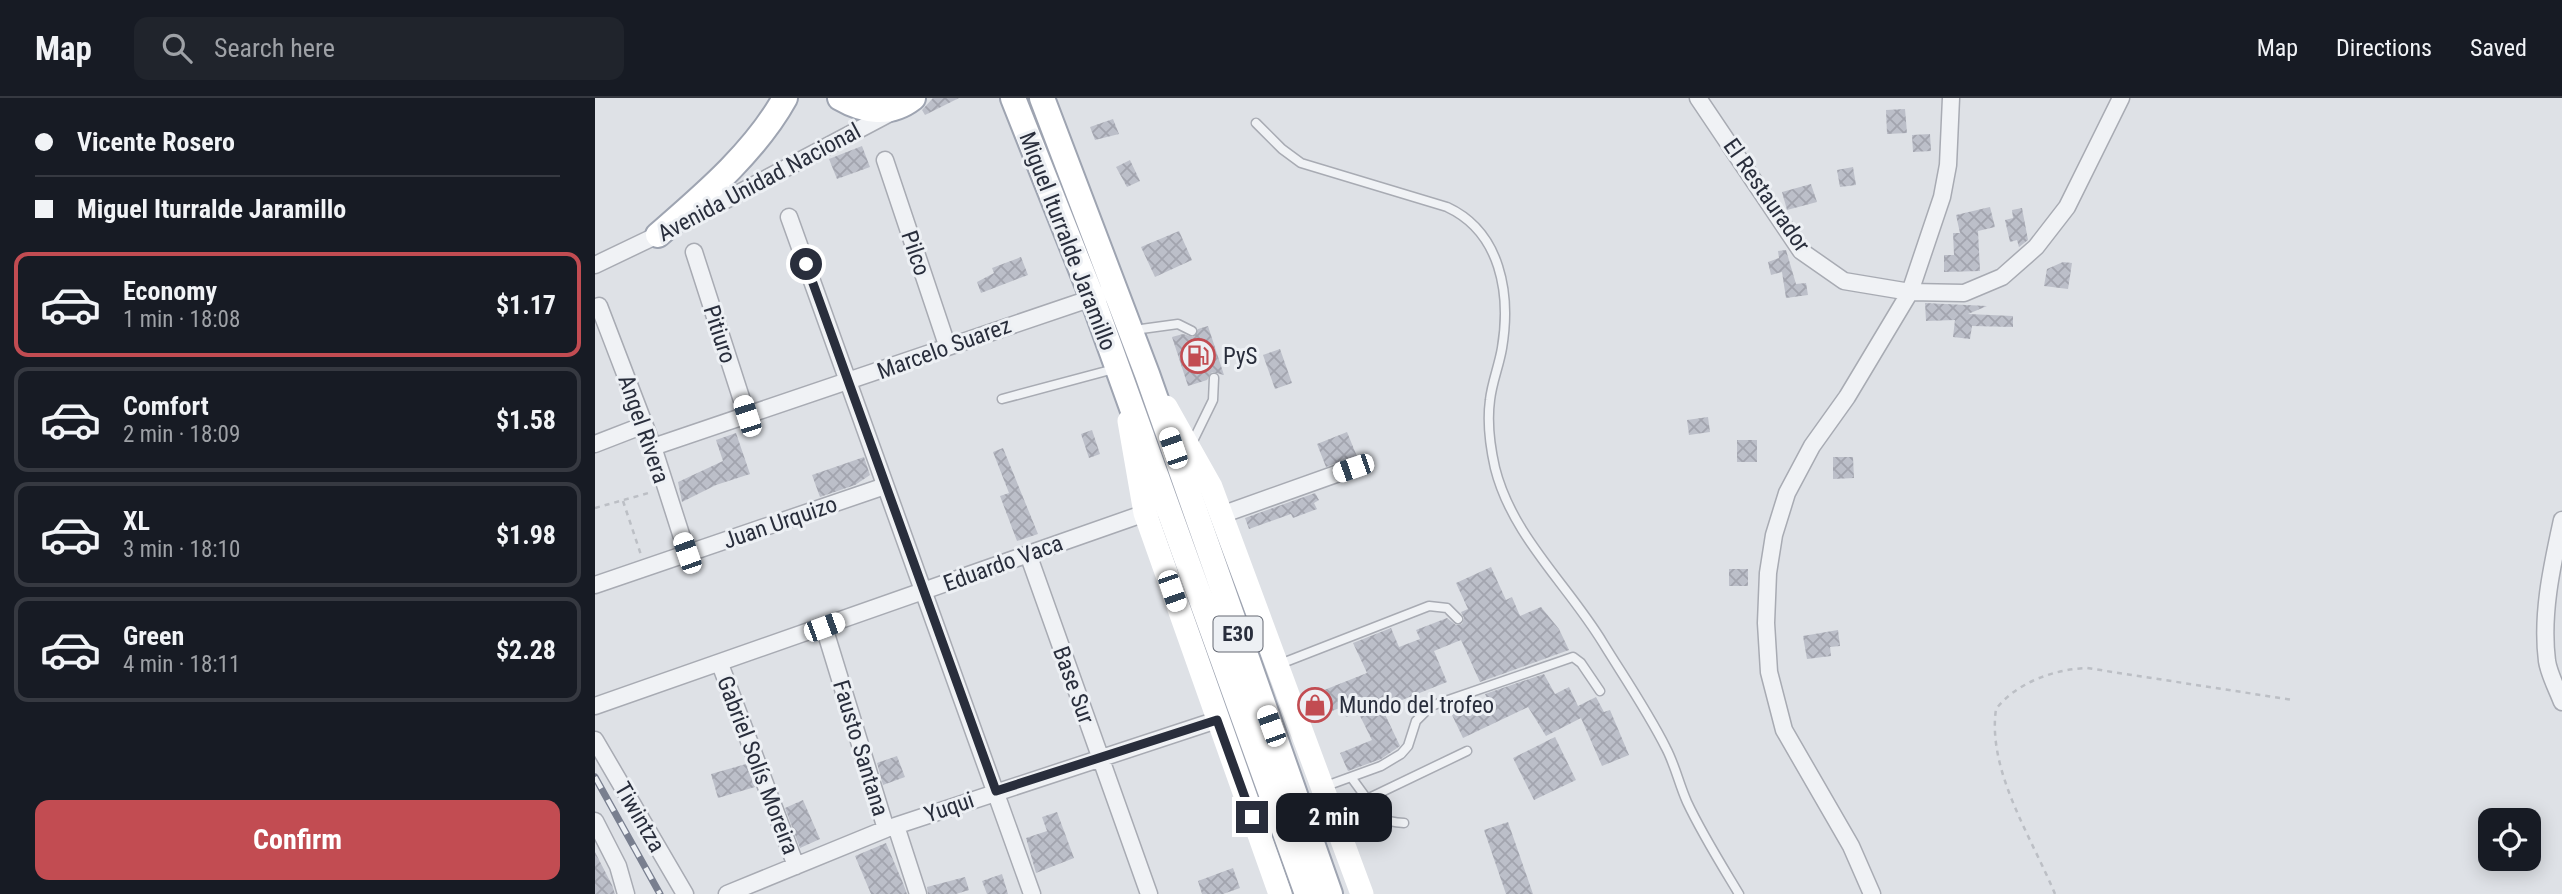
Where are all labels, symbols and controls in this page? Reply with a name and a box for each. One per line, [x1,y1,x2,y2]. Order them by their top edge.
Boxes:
search box [134,17,624,80]
text: Map [35,29,92,68]
icon: search [158,29,196,67]
text: Search here [214,33,335,63]
text: Map [2257,34,2298,62]
text: Directions [2336,34,2432,62]
text: Saved [2470,34,2527,62]
street label: Avenida Unidad Nacional [653,117,865,247]
text: Vicente Rosero [77,127,235,157]
street label: Miguel Iturralde Jaramillo [1013,128,1122,354]
street label: El Restaurador [1718,133,1815,257]
text: Miguel Iturralde Jaramillo [77,194,346,224]
street label: Pilco [895,227,936,279]
route start [790,248,822,280]
icon: car [39,273,102,336]
text: Economy [123,276,217,306]
text: $1.17 [496,290,556,320]
street label: Pitiuro [697,302,742,367]
text: 1 min · 18:08 [123,306,240,333]
street label: Marcelo Suarez [874,312,1015,385]
fuel station icon: PyS [1179,337,1217,375]
place label: PyS [1223,343,1257,370]
street label: Angel Rivera [612,372,675,487]
icon: car [39,388,102,451]
text: Comfort [123,391,209,421]
car [731,393,764,439]
text: $1.58 [496,405,556,435]
text: 2 min · 18:09 [123,421,240,448]
car [1157,425,1190,471]
car [1330,451,1377,485]
street label: Juan Urquizo [720,490,841,555]
icon: car [39,503,102,566]
text: XL [123,506,150,536]
text: $1.98 [496,520,556,550]
street label: Eduardo Vaca [940,529,1066,598]
car [671,530,704,576]
text: 3 min · 18:10 [123,536,240,563]
car [1156,568,1189,614]
car [801,610,848,644]
road number: E30 [1213,616,1263,652]
icon: car [39,618,102,681]
text: Green [123,621,184,651]
text: $2.28 [496,635,556,665]
street label: Base Sur [1047,643,1100,727]
text: 4 min · 18:11 [123,651,240,678]
street label: Gabriel Solís Moreira [711,672,804,858]
street label: Fausto Santana [827,677,894,819]
shop icon: Mundo del trofeo [1296,686,1334,724]
place label: Mundo del trofeo [1339,692,1494,719]
car [1254,703,1289,749]
street label: Tiwintza [609,777,670,857]
street label: Yuqui [921,786,978,828]
callout: 2 min [1277,792,1392,842]
button: Confirm [35,800,560,880]
route end [1236,801,1268,833]
text: 2 min [1308,804,1360,831]
map controls [2478,808,2541,871]
button: locate [2478,808,2541,871]

